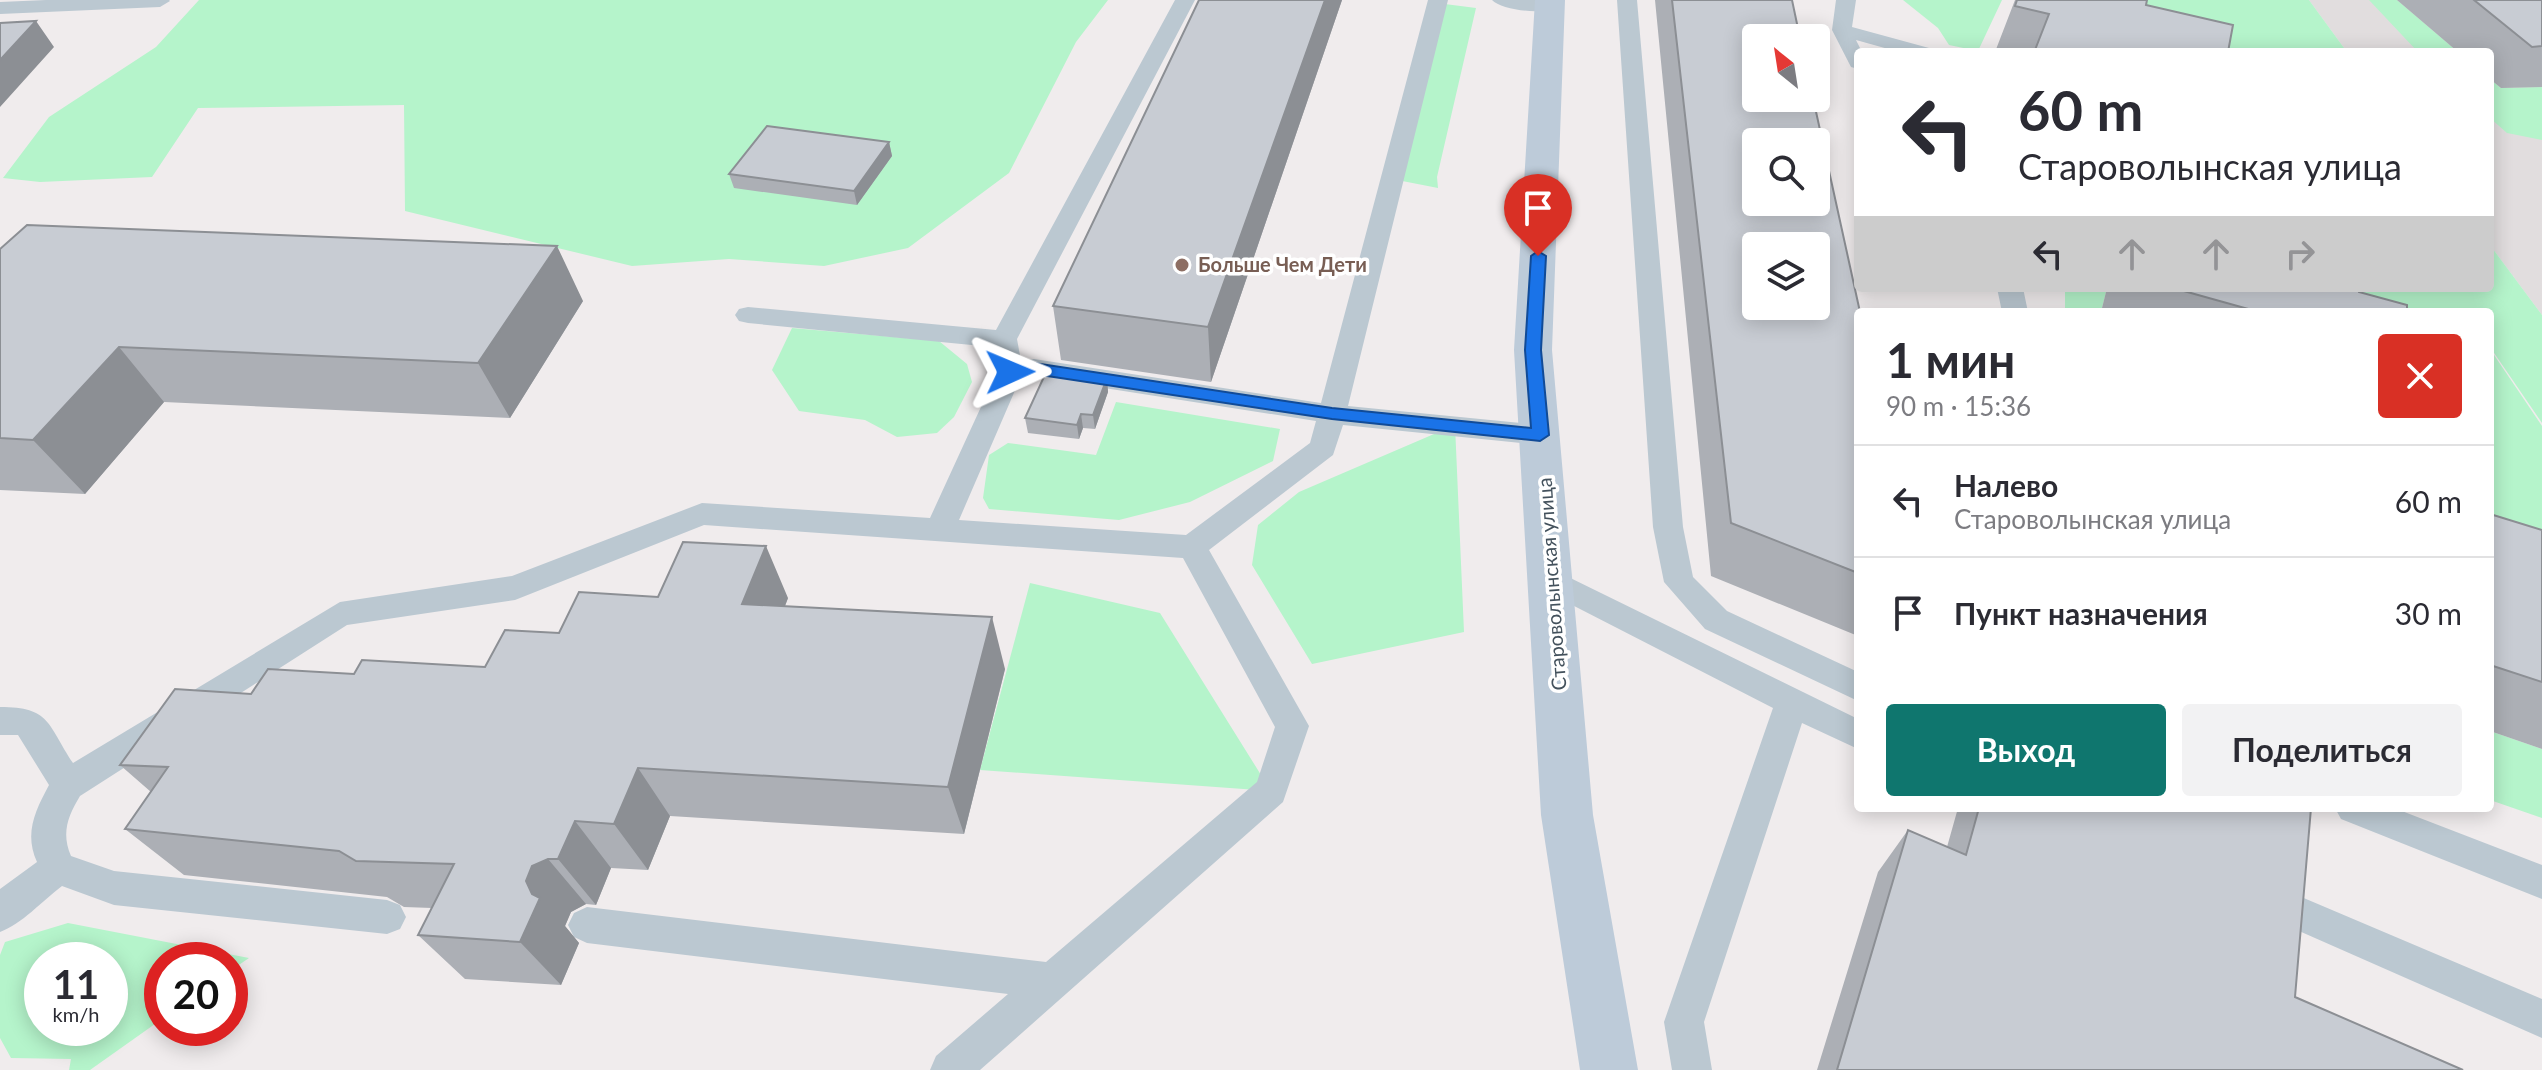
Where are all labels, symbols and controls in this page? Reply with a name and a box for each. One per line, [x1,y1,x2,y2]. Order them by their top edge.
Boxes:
north arrow [1742,24,1830,112]
map controls [1742,24,1830,320]
text: 60 m [2018,76,2143,143]
icon: left [1886,80,1990,184]
button: search [1742,128,1830,216]
text: Староволынская улица [2018,144,2402,188]
pin [1504,174,1572,256]
icon: arrive [1516,186,1560,230]
button: layers [1742,232,1830,320]
icon: left [2026,232,2070,276]
icon: ahead [2110,232,2154,276]
icon: ahead [2194,232,2238,276]
icon: right [2278,232,2322,276]
place label: Больше Чем Дети [1198,252,1367,276]
marker: Больше Чем Дети [1173,256,1191,274]
position arrow [968,330,1052,414]
text: 1 мин [1886,331,2015,388]
button: close [2378,334,2462,418]
text: 90 m · 15:36 [1886,390,2031,422]
text: Налево [1954,467,2058,503]
street label: Староволынская улица [1532,477,1570,691]
icon: left [1886,479,1930,523]
text: 60 m [2395,483,2462,519]
text: Староволынская улица [1954,503,2231,535]
icon: arrive [1886,591,1930,635]
text: Пункт назначения [1954,595,2208,631]
text: 30 m [2395,595,2462,631]
button: Выход [1886,704,2166,796]
button: Поделиться [2182,704,2462,796]
speed limit sign: 20 [144,942,248,1046]
text: 11 [53,960,99,1008]
text: km/h [53,1002,99,1026]

